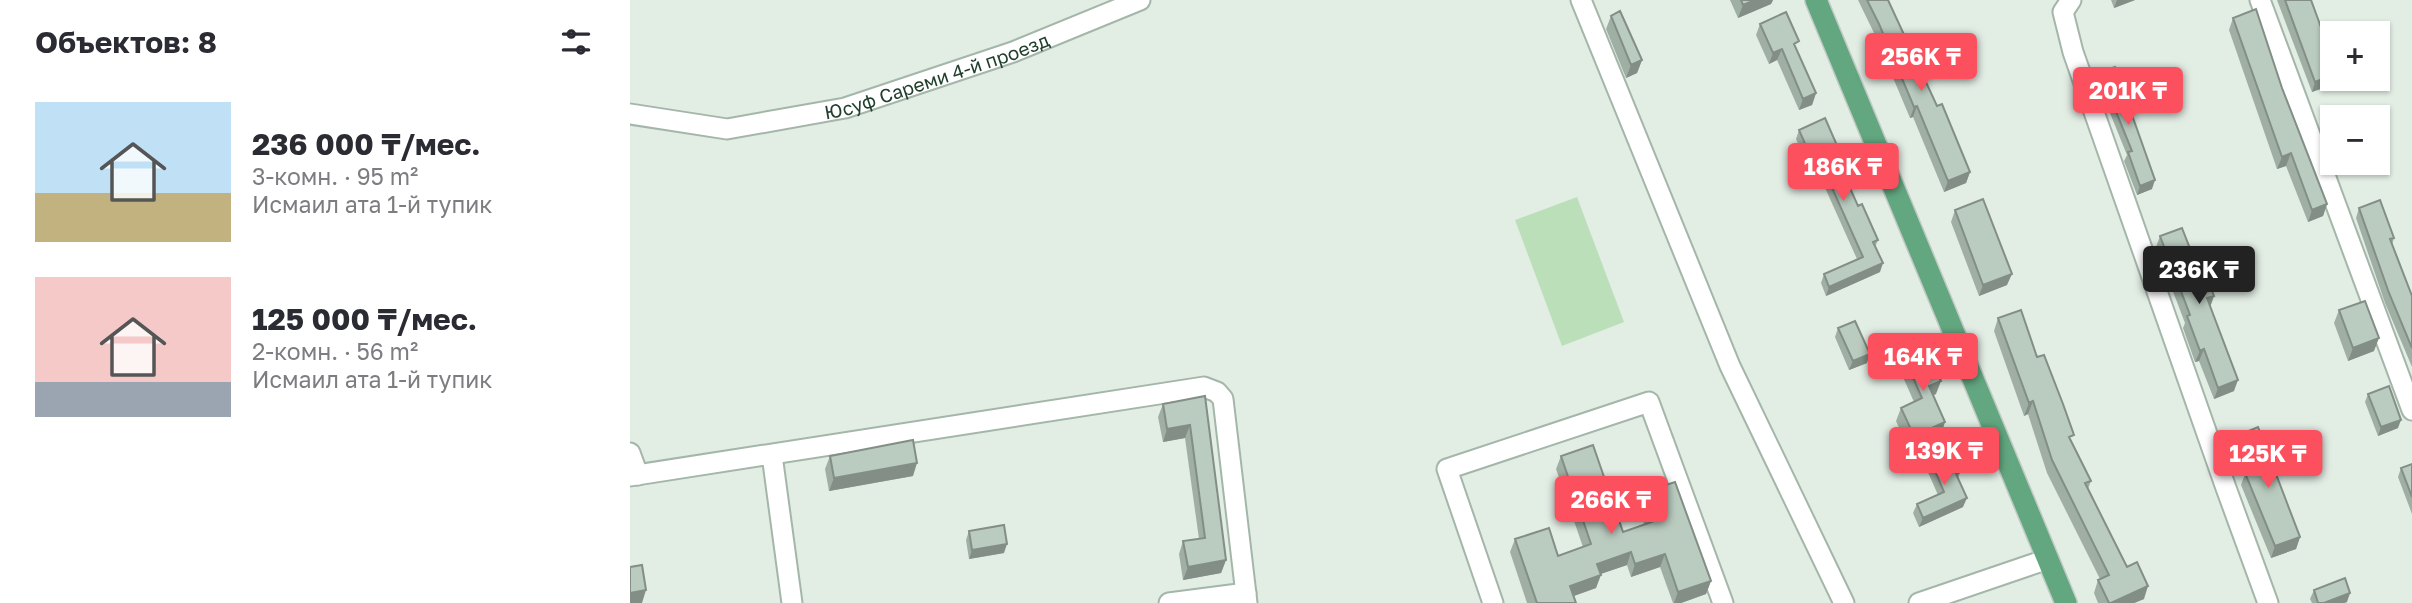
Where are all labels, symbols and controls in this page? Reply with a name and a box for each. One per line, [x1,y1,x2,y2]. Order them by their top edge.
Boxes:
map controls [2320,21,2390,175]
button: + [2320,21,2390,91]
icon: filters [557,23,595,61]
text: Объектов: 8 [35,24,217,60]
street label: Юсуф Сареми 4-й проезд [822,27,1053,123]
pin: 256K ₸ [1864,34,1978,93]
text: 256K ₸ [1881,42,1961,70]
pin: 201K ₸ [2071,68,2185,127]
text: 201K ₸ [2089,76,2167,104]
button: − [2320,105,2390,175]
text: 236 000 ₸/мес. [252,126,481,162]
icon: home [91,130,175,214]
pin: 186K ₸ [1786,144,1900,203]
text: 186K ₸ [1804,152,1882,180]
text: 3-комн. · 95 m² [252,162,418,190]
text: Исмаил ата 1-й тупик [252,190,492,218]
pin: 236K ₸ [2142,246,2256,306]
text: 236K ₸ [2159,255,2239,283]
text: 125 000 ₸/мес. [252,301,477,337]
icon: home [91,305,175,389]
pin: 164K ₸ [1866,334,1980,393]
text: 2-комн. · 56 m² [252,337,418,365]
text: 164K ₸ [1884,342,1962,370]
text: Исмаил ата 1-й тупик [252,365,492,393]
pin: 139K ₸ [1887,428,2001,487]
pin: 125K ₸ [2211,430,2325,490]
text: 139K ₸ [1905,436,1983,464]
text: 125K ₸ [2229,439,2307,467]
pin: 266K ₸ [1554,476,1668,536]
text: 266K ₸ [1571,485,1651,513]

